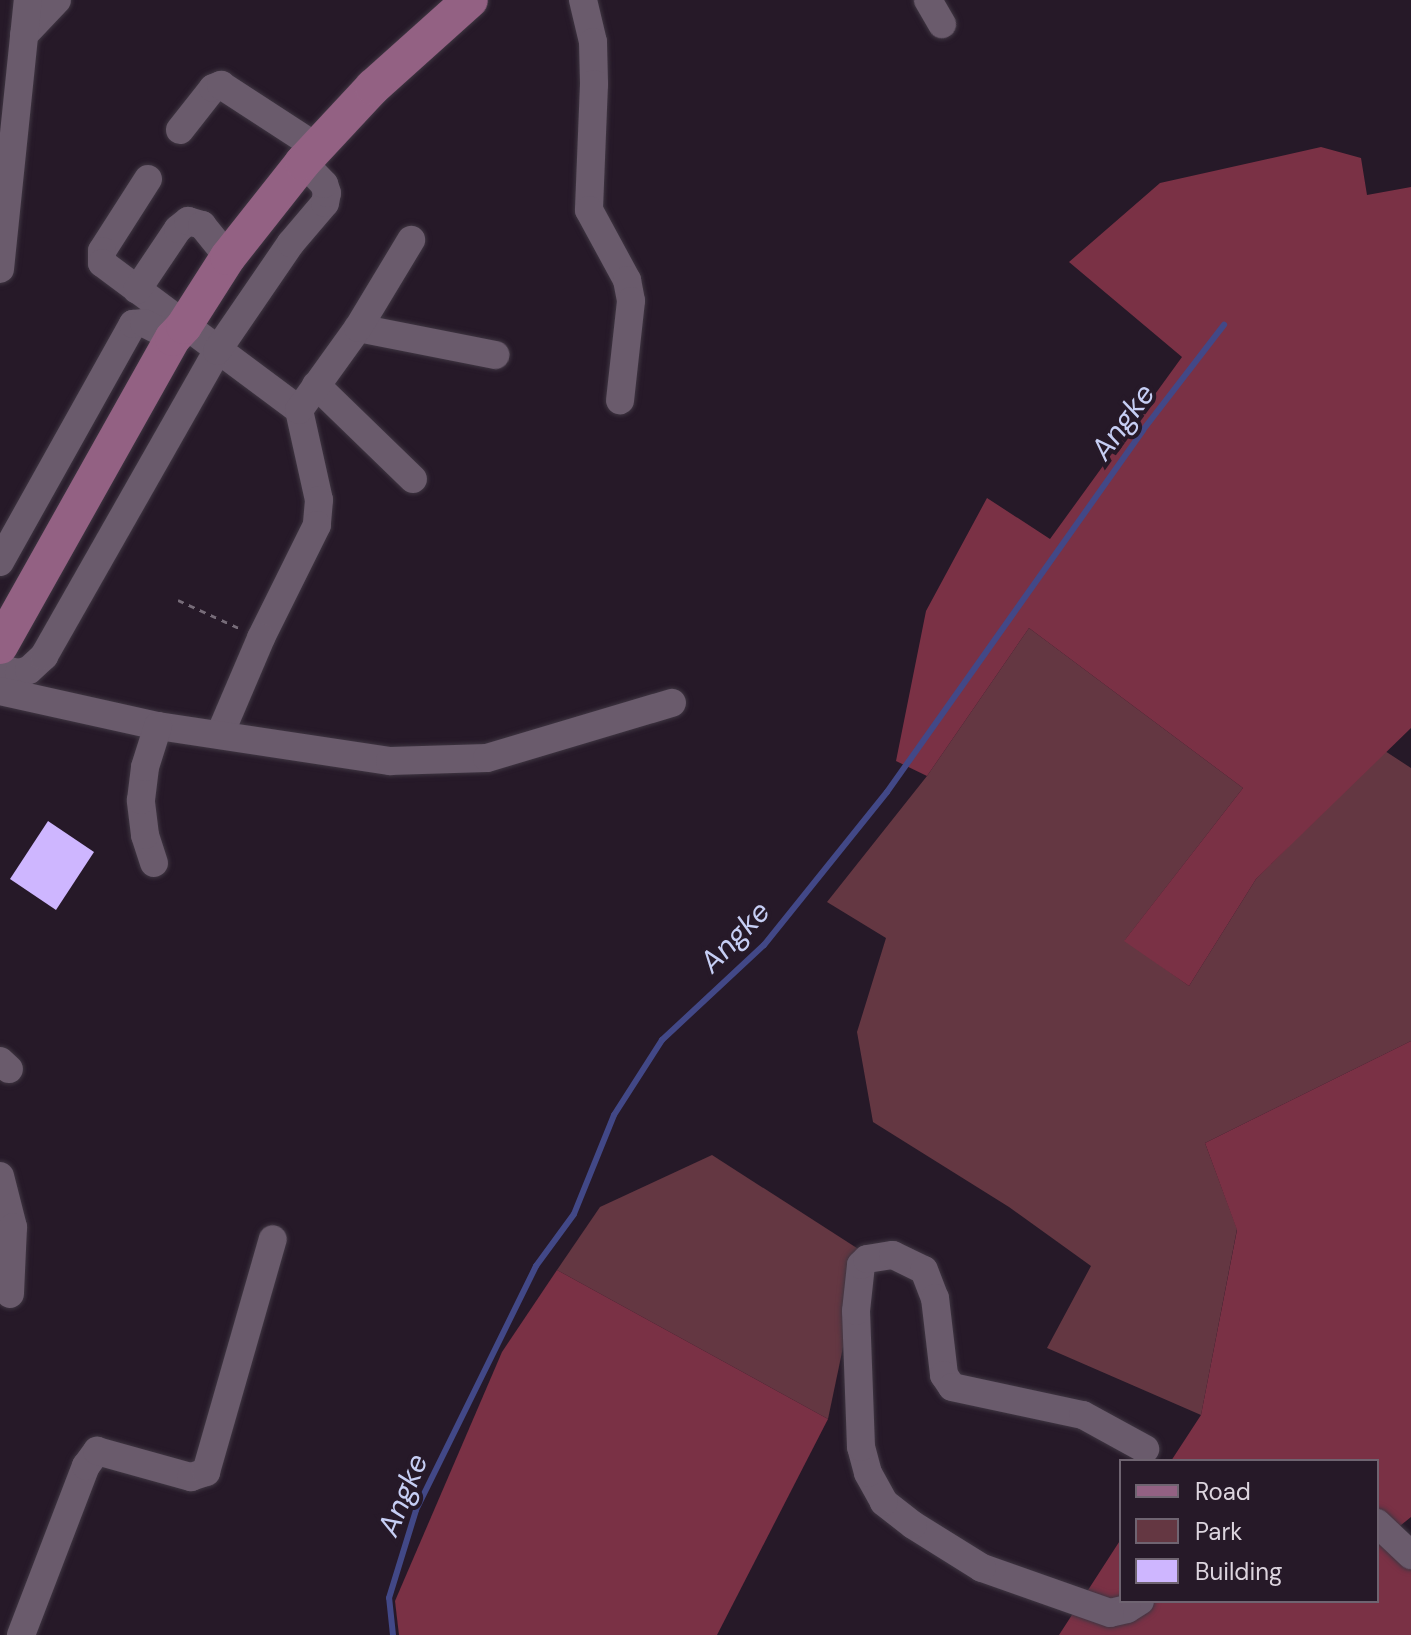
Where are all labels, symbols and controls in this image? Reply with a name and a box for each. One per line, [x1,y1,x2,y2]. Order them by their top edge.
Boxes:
water label: Angke [1083,377,1163,467]
water label: Angke [692,894,778,980]
water label: Angke [370,1449,436,1541]
legend [1119,1459,1379,1603]
text: Road [1195,1476,1251,1507]
text: Park [1195,1516,1242,1547]
text: Building [1195,1556,1282,1587]

